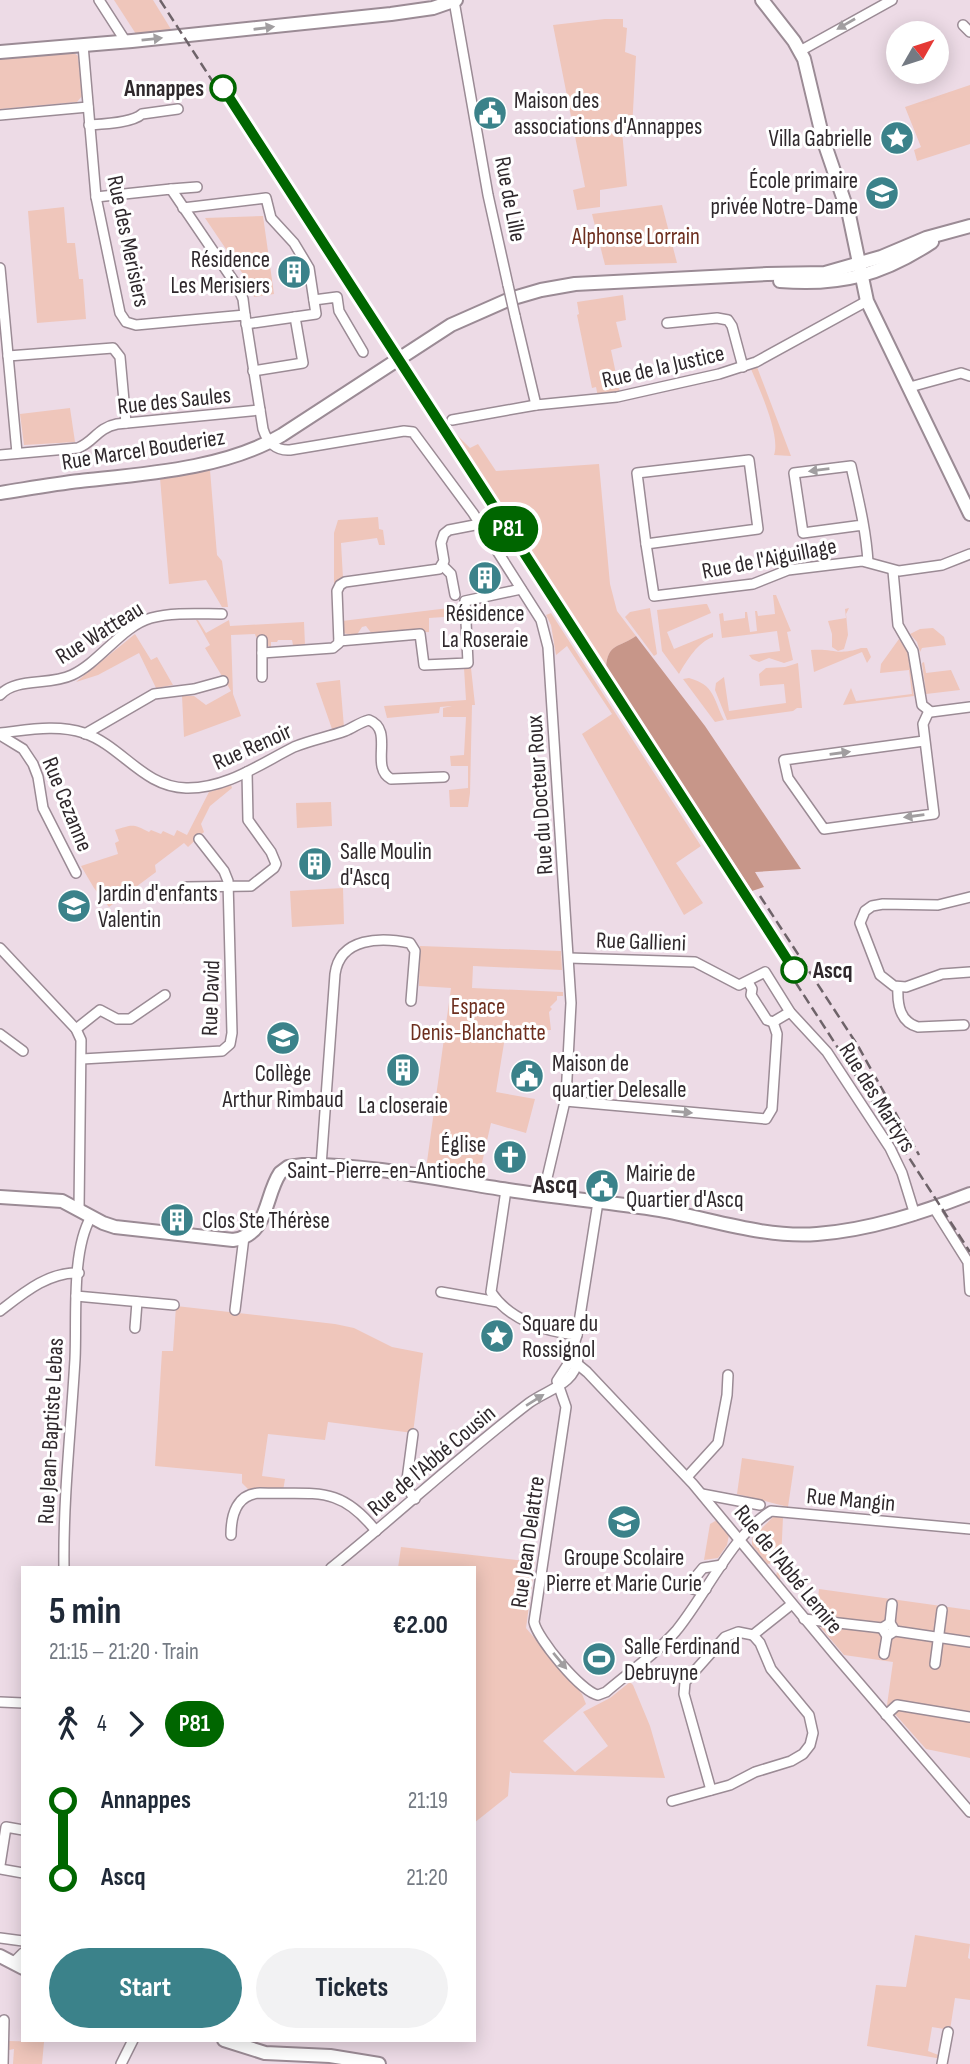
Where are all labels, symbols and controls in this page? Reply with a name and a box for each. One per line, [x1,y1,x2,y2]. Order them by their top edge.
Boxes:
one-way arrow [836,18,855,30]
north arrow [886,21,948,84]
map controls [886,21,949,84]
one-way arrow [253,22,275,33]
one-way arrow [142,34,164,45]
place label: Annappes [123,75,204,103]
marker: Annappes [210,75,236,101]
place label: Maison des associations d'Annappes [514,87,702,141]
public building icon: Maison des associations d'Annappes [471,94,509,132]
place icon: Villa Gabrielle [878,119,916,157]
place label: Villa Gabrielle [769,125,872,153]
street label: Rue de Lille [488,154,532,244]
place label: École primaire privée Notre-Dame [710,167,858,221]
street label: Rue des Merisiers [100,173,156,310]
school or university icon: École primaire privée Notre-Dame [863,174,901,212]
park label: Alphonse Lorrain [571,223,700,251]
place label: Résidence Les Merisiers [171,246,270,300]
building icon: Résidence Les Merisiers [275,253,313,291]
street label: Rue de la Justice [599,339,727,395]
street label: Rue des Saules [116,381,232,421]
street label: Rue Marcel Bouderiez [60,423,227,477]
one-way arrow [808,464,830,475]
line badge: P81 [468,506,548,552]
text: P81 [492,514,524,543]
street label: Rue de l'Aiguillage [700,532,839,586]
building icon: Résidence La Roseraie [466,559,504,597]
street label: Rue Watteau [51,595,148,671]
place label: Résidence La Roseraie [441,600,529,654]
street label: Rue du Docteur Roux [520,714,560,876]
street label: Rue Renoir [209,717,296,777]
one-way arrow [829,747,851,758]
street label: Rue Cezanne [35,753,99,856]
one-way arrow [903,811,925,822]
place label: Salle Moulin d'Ascq [340,838,432,892]
building icon: Salle Moulin d'Ascq [296,845,334,883]
place label: Jardin d'enfants Valentin [97,880,218,934]
school or university icon: Jardin d'enfants Valentin [55,887,93,925]
street label: Rue Gallieni [595,926,686,958]
marker: Ascq [781,957,807,983]
place label: Ascq [812,957,853,985]
street label: Rue David [196,960,226,1036]
park label: Espace Denis-Blanchatte [410,993,546,1047]
school or university icon: Collège Arthur Rimbaud [264,1019,302,1057]
street label: Rue des Martyrs [832,1038,922,1157]
place label: Maison de quartier Delesalle [552,1050,687,1104]
building icon: La closeraie [384,1051,422,1089]
public building icon: Maison de quartier Delesalle [508,1057,546,1095]
place label: Collège Arthur Rimbaud [221,1060,344,1114]
place label: La closeraie [358,1092,448,1120]
one-way arrow [671,1107,693,1118]
place label: Église Saint-Pierre-en-Antioche [287,1131,486,1185]
church icon: Église Saint-Pierre-en-Antioche [491,1138,529,1176]
place label: Mairie de Quartier d'Ascq [626,1160,744,1214]
public building icon: Mairie de Quartier d'Ascq [583,1167,621,1205]
district label: Ascq [532,1170,577,1201]
building icon: Clos Ste Thérèse [158,1201,196,1239]
place label: Clos Ste Thérèse [202,1207,330,1235]
place label: Square du Rossignol [522,1310,598,1364]
place icon: Square du Rossignol [478,1317,516,1355]
street label: Rue Jean-Baptiste Lebas [32,1337,70,1525]
one-way arrow [526,1394,545,1407]
street label: Rue de l'Abbé Cousin [362,1399,501,1522]
street label: Rue Jean Delattre [505,1475,551,1610]
street label: Rue Mangin [805,1482,896,1518]
street label: Rue de l'Abbé Lemire [728,1500,849,1640]
school or university icon: Groupe Scolaire Pierre et Marie Curie [605,1503,643,1541]
place label: Groupe Scolaire Pierre et Marie Curie [546,1544,702,1598]
text: 5 min [49,1589,121,1634]
text: €2.00 [393,1610,448,1641]
place label: Salle Ferdinand Debruyne [624,1633,740,1687]
text: 21:15 – 21:20 · Train [49,1638,199,1666]
sports icon: Salle Ferdinand Debruyne [580,1640,618,1678]
one-way arrow [553,1651,568,1669]
icon: walk [49,1705,87,1743]
icon: forward [117,1705,155,1743]
text: P81 [179,1709,210,1738]
text: 4 [97,1710,107,1738]
text: Annappes [101,1785,191,1816]
text: 21:19 [408,1787,448,1815]
text: Ascq [101,1862,146,1893]
text: 21:20 [406,1864,448,1892]
button: Start [49,1948,242,2028]
button: Tickets [256,1948,448,2028]

